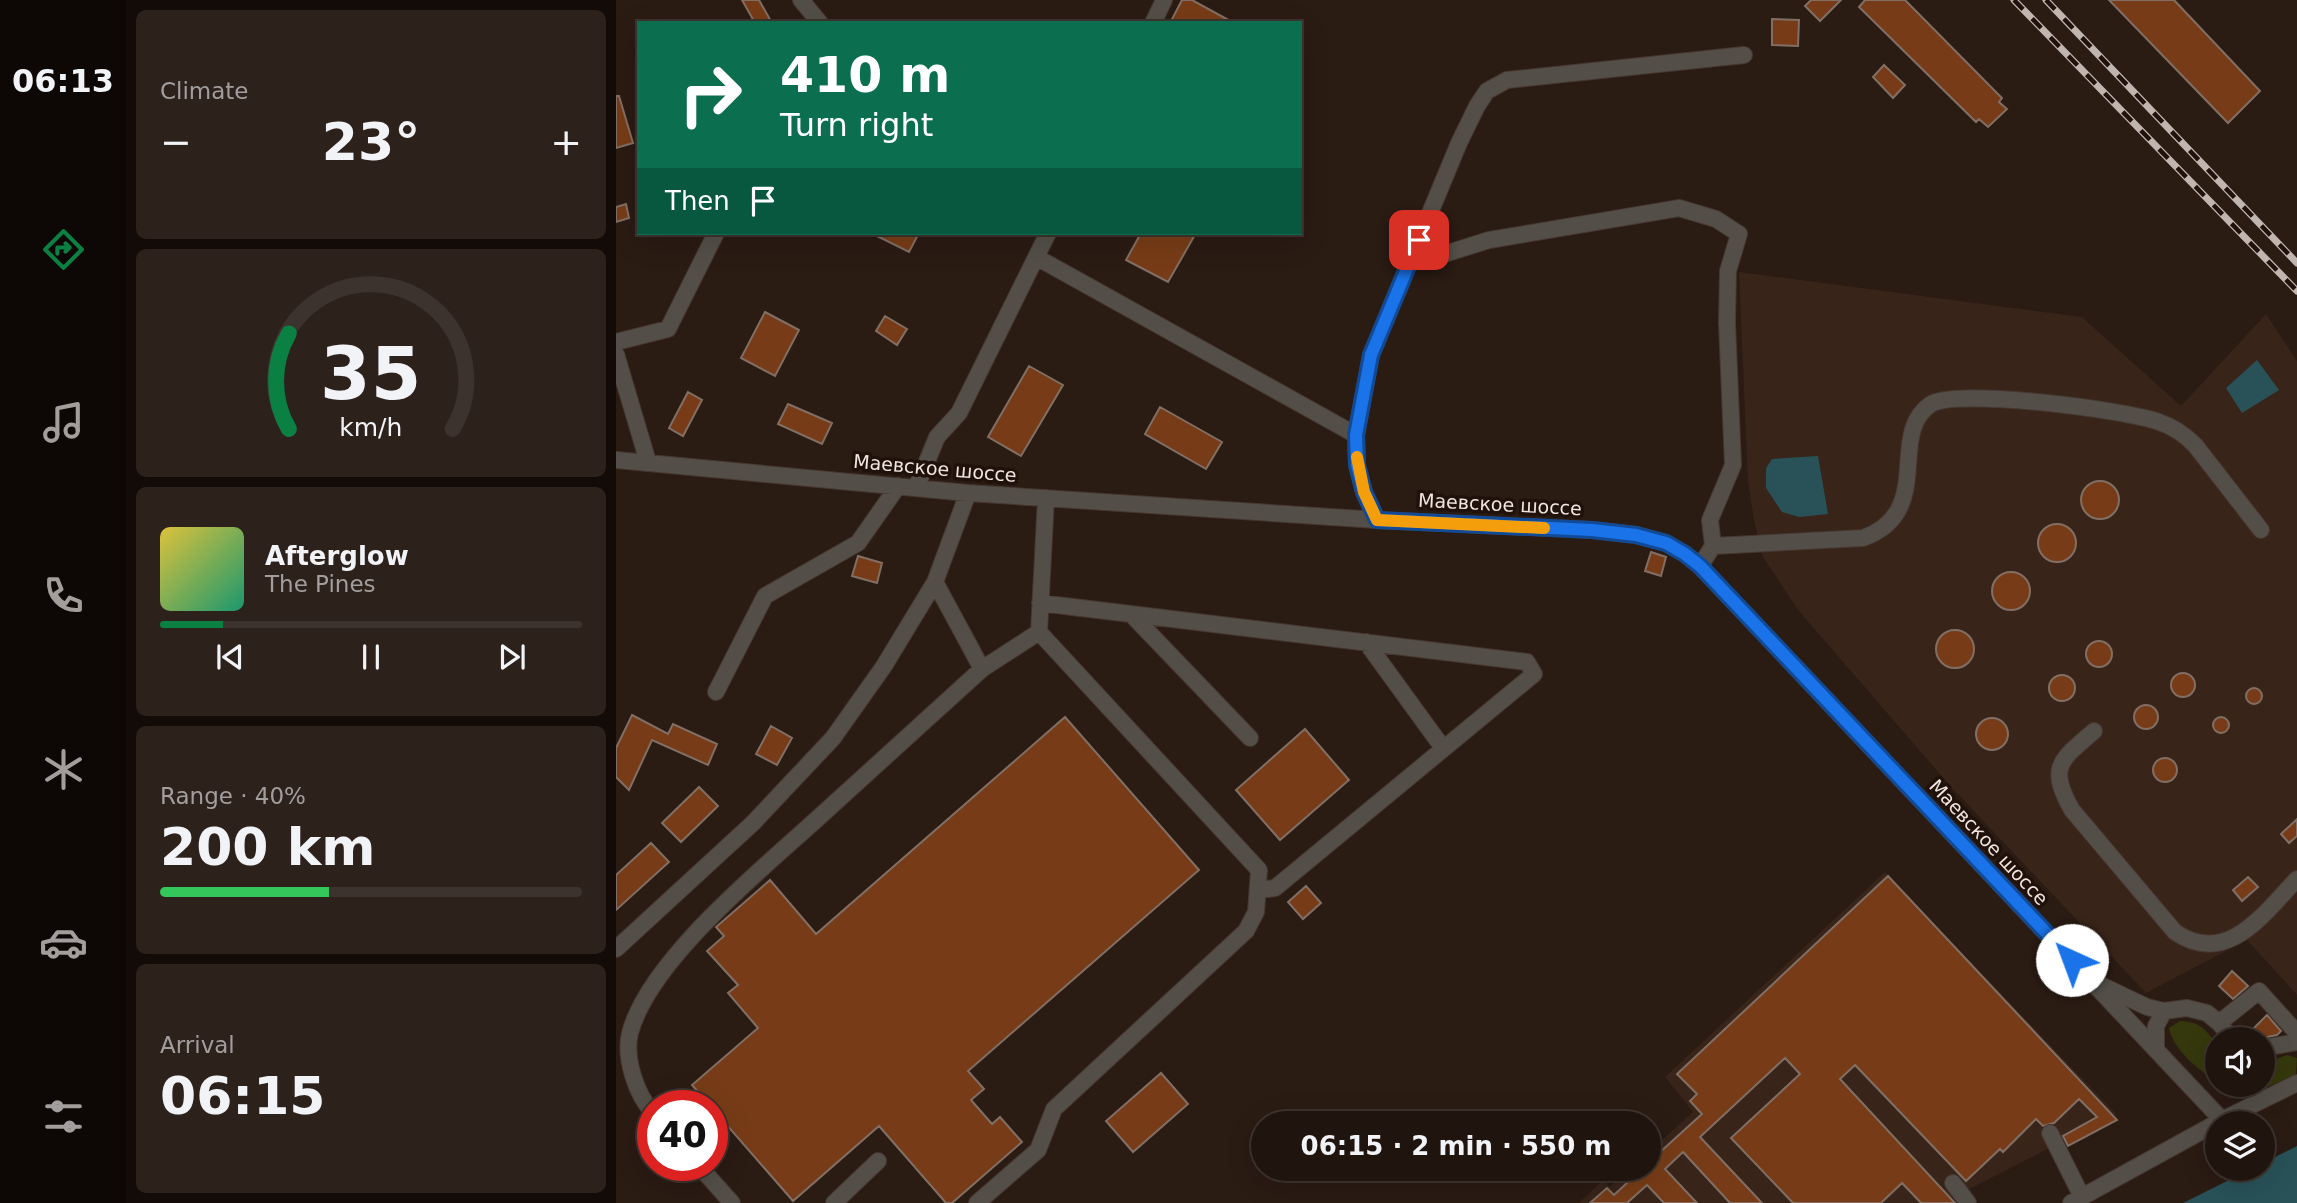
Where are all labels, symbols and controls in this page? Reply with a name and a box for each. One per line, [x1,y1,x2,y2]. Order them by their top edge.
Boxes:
text: 410 m [780,47,950,104]
icon: right [665,49,756,140]
text: 06:13 [12,62,114,100]
text: Climate [160,78,249,104]
text: Turn right [780,106,933,144]
text: 23° [322,112,420,172]
text: − [160,120,192,164]
text: + [550,120,582,164]
icon: arrive [744,182,782,220]
text: Then [665,186,730,216]
pin [1389,210,1449,270]
icon: arrive [1400,221,1438,259]
icon: directions [39,225,88,274]
text: 35 [320,331,422,416]
icon: music [39,398,88,447]
text: km/h [339,413,403,442]
street label: Маевское шоссе [852,450,1018,486]
street label: Маевское шоссе [1418,489,1582,519]
text: Afterglow [265,541,409,571]
icon: phone [39,571,88,620]
text: The Pines [265,571,376,597]
icon: previous [211,638,249,676]
icon: pause [352,638,390,676]
icon: next [493,638,531,676]
icon: climate [39,745,88,794]
street label: Маевское шоссе [1925,775,2053,909]
text: Range · 40% [160,783,306,809]
text: 200 km [160,817,375,877]
icon: car [39,918,88,967]
position arrow [2035,923,2109,997]
map controls [2205,1027,2275,1181]
button: sound [2205,1027,2275,1097]
text: Arrival [160,1032,235,1058]
text: 06:15 [160,1066,326,1126]
speed limit sign: 40 [637,1090,728,1181]
icon: filters [39,1092,88,1141]
button: layers [2205,1111,2275,1181]
text: 06:15 · 2 min · 550 m [1301,1131,1611,1161]

